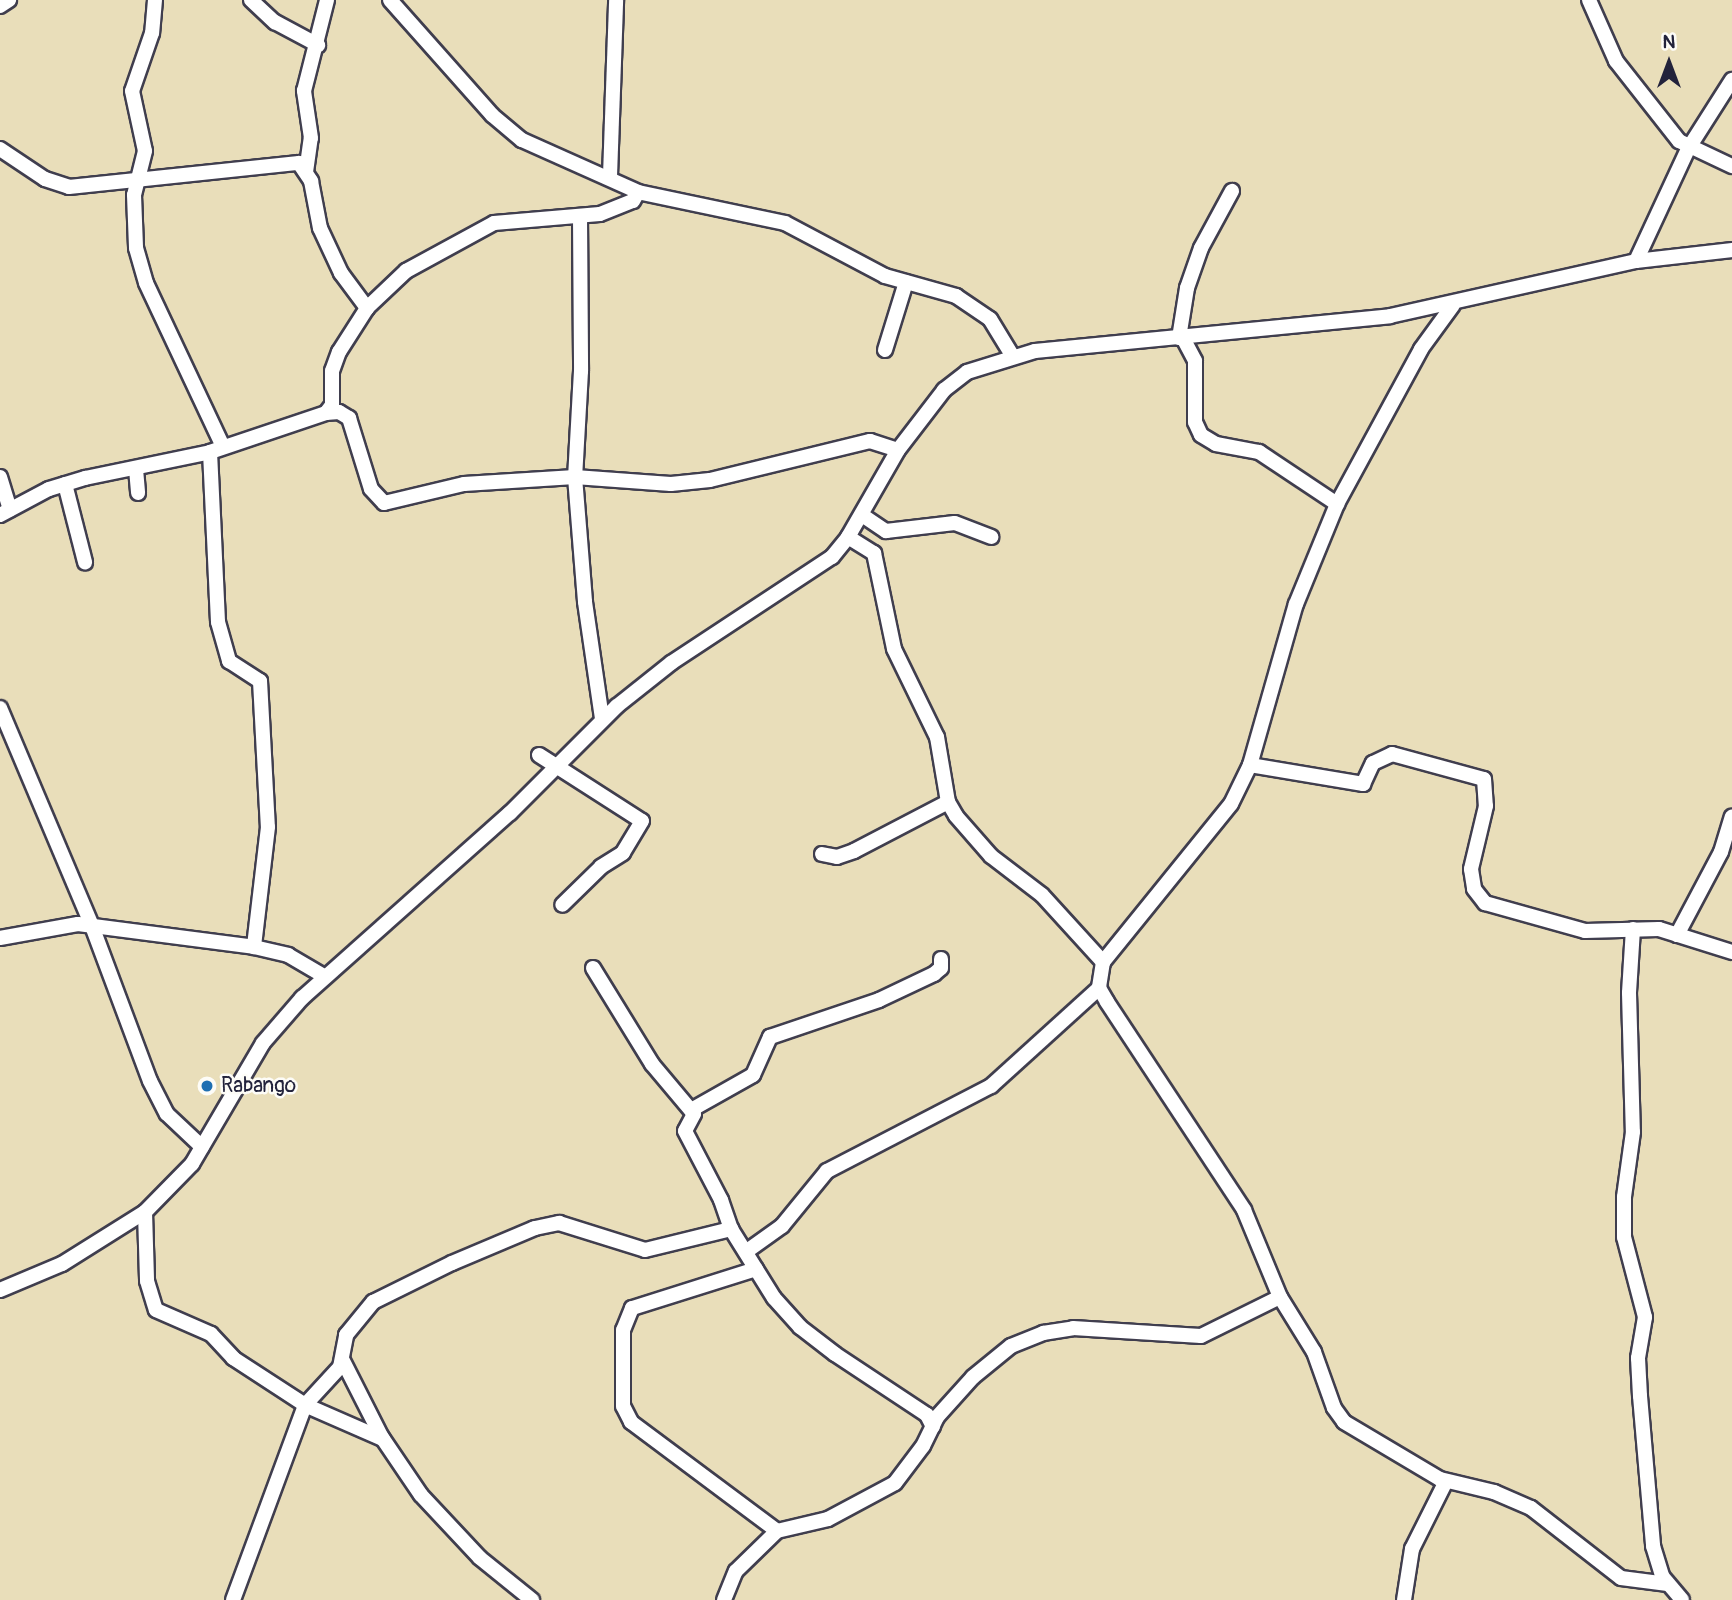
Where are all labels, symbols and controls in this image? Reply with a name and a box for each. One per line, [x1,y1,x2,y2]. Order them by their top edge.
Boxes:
north arrow [1634,28,1704,98]
text: N [1663,30,1675,54]
place label: Rabango [221,1073,296,1099]
marker: Rabango [199,1078,215,1094]

